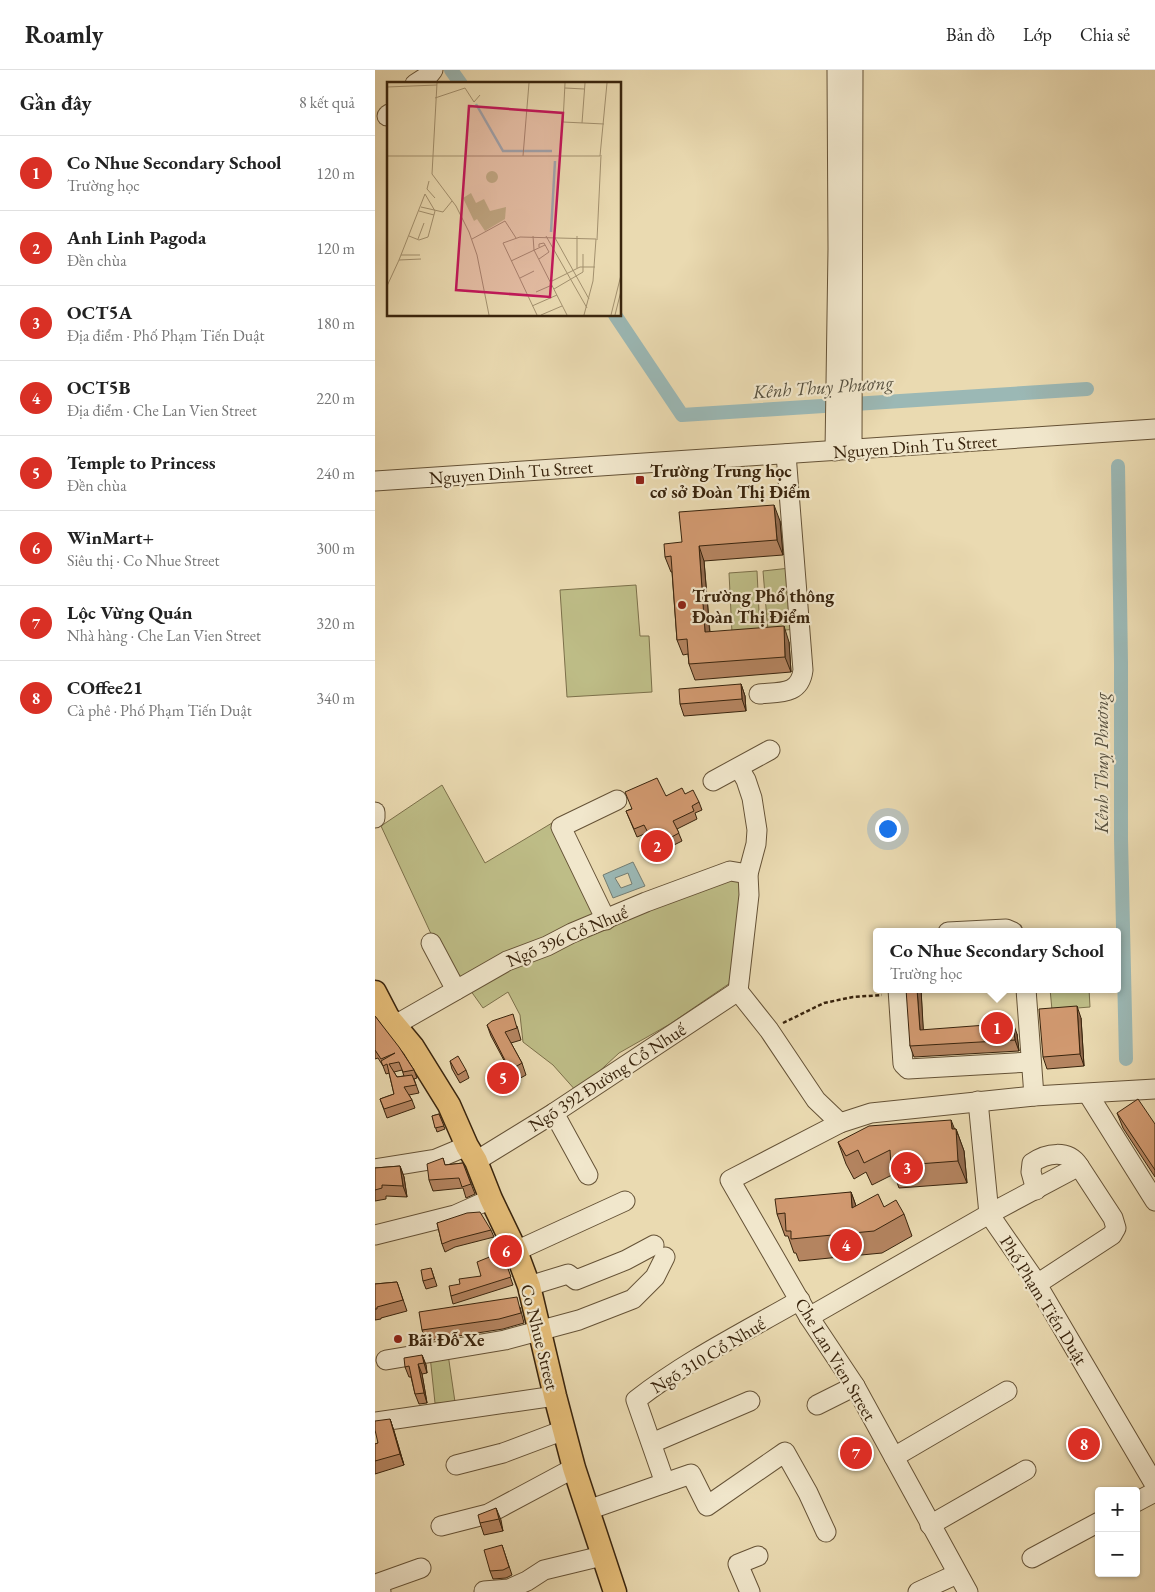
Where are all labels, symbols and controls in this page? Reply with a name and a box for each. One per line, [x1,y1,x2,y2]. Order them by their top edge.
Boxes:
text: Roamly [25,19,103,50]
text: Bản đồ [946,23,995,46]
text: Lớp [1023,23,1052,46]
text: Chia sẻ [1080,23,1130,46]
inset map [387,82,621,316]
text: Gần đây [20,89,92,116]
text: 8 kết quả [299,92,355,113]
text: Co Nhue Secondary School [67,150,281,175]
text: 1 [32,163,40,184]
text: 120 m [316,163,355,184]
text: Trường học [67,175,140,196]
text: Anh Linh Pagoda [67,225,206,250]
text: 2 [32,238,40,259]
text: 120 m [316,238,355,259]
text: Đền chùa [67,250,127,271]
text: OCT5A [67,300,132,325]
text: 3 [32,313,40,334]
text: 180 m [316,313,355,334]
text: Địa điểm · Phố Phạm Tiến Duật [67,325,265,346]
water label: Kênh Thuỵ Phương [751,370,895,404]
text: OCT5B [67,375,130,400]
text: 4 [32,388,40,409]
text: 220 m [316,388,355,409]
text: Địa điểm · Che Lan Vien Street [67,400,257,421]
street label: Nguyen Dinh Tu Street [832,429,998,463]
text: Temple to Princess [67,450,216,475]
street label: Nguyen Dinh Tu Street [428,455,594,489]
place label: Trường Trung học cơ sở Đoàn Thị Điểm [650,459,811,503]
text: 5 [32,463,40,484]
text: 240 m [316,463,355,484]
marker: Trường Trung học cơ sở Đoàn Thị Điểm [634,474,646,486]
text: Đền chùa [67,475,127,496]
text: WinMart+ [67,525,154,550]
text: 6 [32,538,40,559]
text: 300 m [316,538,355,559]
text: Siêu thị · Co Nhue Street [67,550,219,571]
place label: Trường Phổ thông Đoàn Thị Điểm [692,584,835,628]
marker: Trường Phổ thông Đoàn Thị Điểm [676,599,688,611]
text: Lộc Vừng Quán [67,600,192,625]
text: 7 [32,613,40,634]
text: 320 m [316,613,355,634]
text: Nhà hàng · Che Lan Vien Street [67,625,261,646]
text: COffee21 [67,675,143,700]
text: 8 [32,688,40,709]
text: 340 m [316,688,355,709]
water label: Kênh Thuỵ Phương [1089,691,1114,834]
text: Cà phê · Phố Phạm Tiến Duật [67,700,252,721]
your location [875,816,901,842]
pin: 2 [641,827,673,865]
street label: Ngõ 396 Cổ Nhuế [503,900,632,972]
popup [873,928,1121,993]
text: Co Nhue Secondary School [890,938,1104,963]
text: Trường học [890,963,963,984]
pin: 1 [981,1009,1013,1047]
street label: Ngõ 392 Đường Cổ Nhuế [524,1017,691,1137]
pin: 5 [487,1059,519,1097]
pin: 3 [891,1149,923,1187]
pin: 4 [830,1226,862,1264]
street label: Phố Phạm Tiến Duật [995,1231,1093,1369]
pin: 6 [490,1232,522,1270]
street label: Co Nhue Street [516,1282,564,1393]
street label: Che Lan Vien Street [790,1293,882,1425]
street label: Ngõ 310 Cổ Nhuế [647,1311,770,1398]
place label: Bãi Đỗ Xe [408,1328,485,1351]
marker: Bãi Đỗ Xe [392,1333,404,1345]
pin: 8 [1068,1425,1100,1463]
pin: 7 [840,1434,872,1472]
map controls [1095,1487,1140,1577]
button: + [1095,1487,1140,1532]
button: − [1095,1532,1140,1577]

